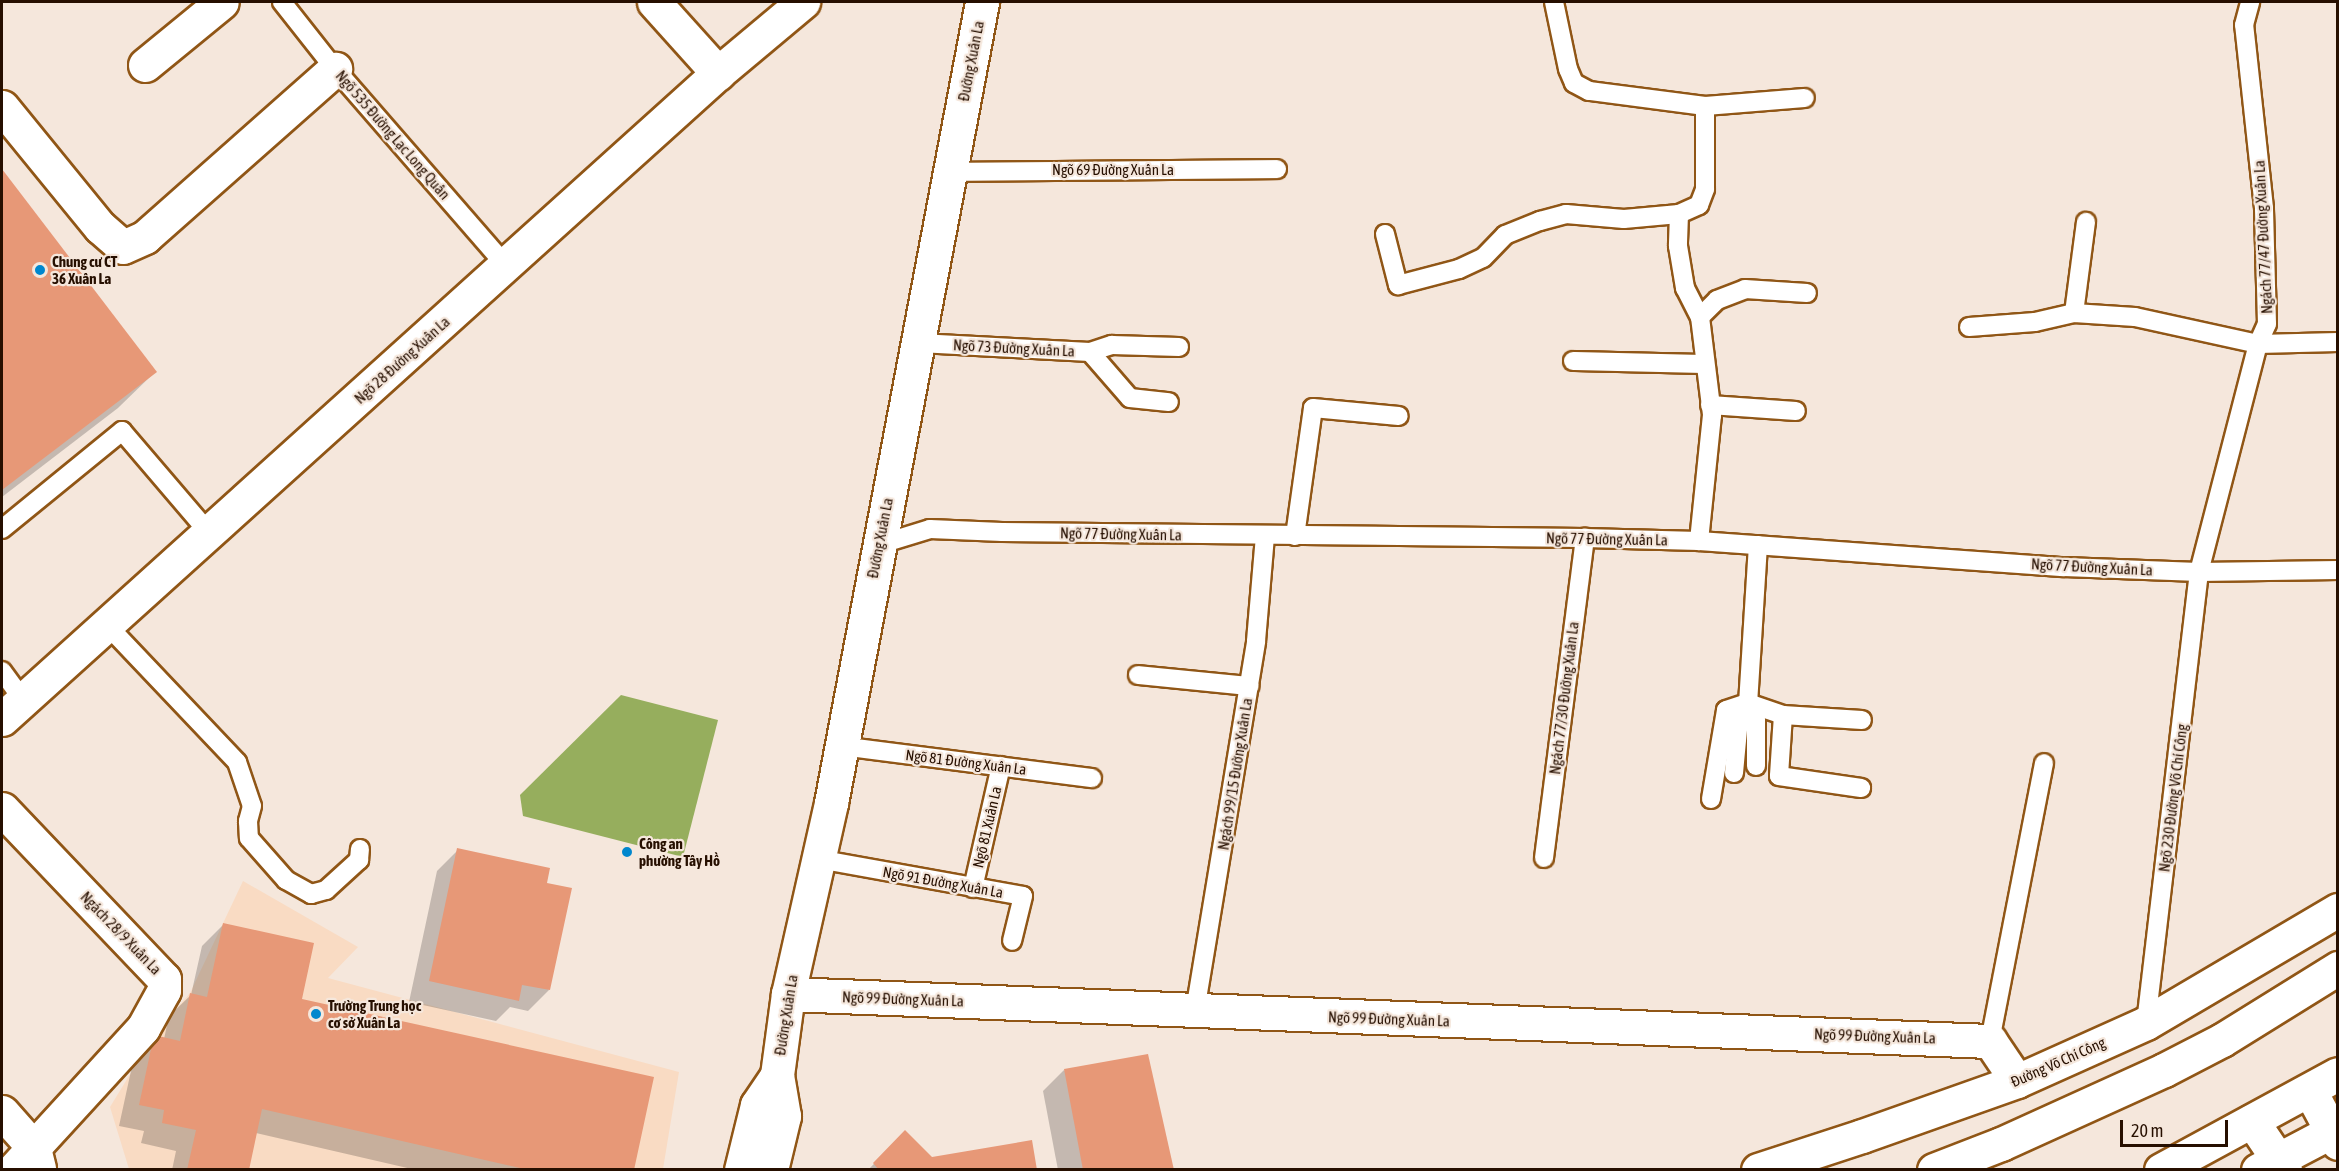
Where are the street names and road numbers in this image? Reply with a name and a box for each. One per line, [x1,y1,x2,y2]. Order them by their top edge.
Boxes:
street label: Đường Xuân La [954,19,988,103]
street label: Ngõ 535 Đường Lạc Long Quân [332,67,454,203]
street label: Ngách 77/47 Đường Xuân La [2250,160,2276,314]
street label: Ngõ 69 Đường Xuân La [1052,161,1174,179]
street label: Ngõ 28 Đường Xuân La [351,313,453,407]
street label: Ngõ 73 Đường Xuân La [953,336,1075,360]
street label: Đường Xuân La [863,496,897,580]
street label: Ngõ 77 Đường Xuân La [1060,524,1182,544]
street label: Ngõ 77 Đường Xuân La [1546,529,1668,549]
street label: Ngõ 77 Đường Xuân La [2031,555,2153,579]
street label: Ngách 77/30 Đường Xuân La [1546,621,1582,775]
street label: Ngách 99/15 Đường Xuân La [1214,697,1256,851]
street label: Ngõ 230 Đường Võ Chí Công [2155,723,2191,873]
street label: Ngõ 81 Đường Xuân La [904,746,1028,778]
street label: Ngõ 81 Xuân La [969,784,1005,870]
street label: Ngõ 91 Đường Xuân La [881,863,1005,901]
street label: Ngách 28/9 Xuân La [77,888,165,978]
street label: Đường Xuân La [771,973,801,1057]
street label: Ngõ 99 Đường Xuân La [842,988,964,1010]
street label: Ngõ 99 Đường Xuân La [1328,1008,1450,1030]
street label: Ngõ 99 Đường Xuân La [1814,1025,1936,1047]
street label: Đường Võ Chí Công [2008,1033,2108,1091]

